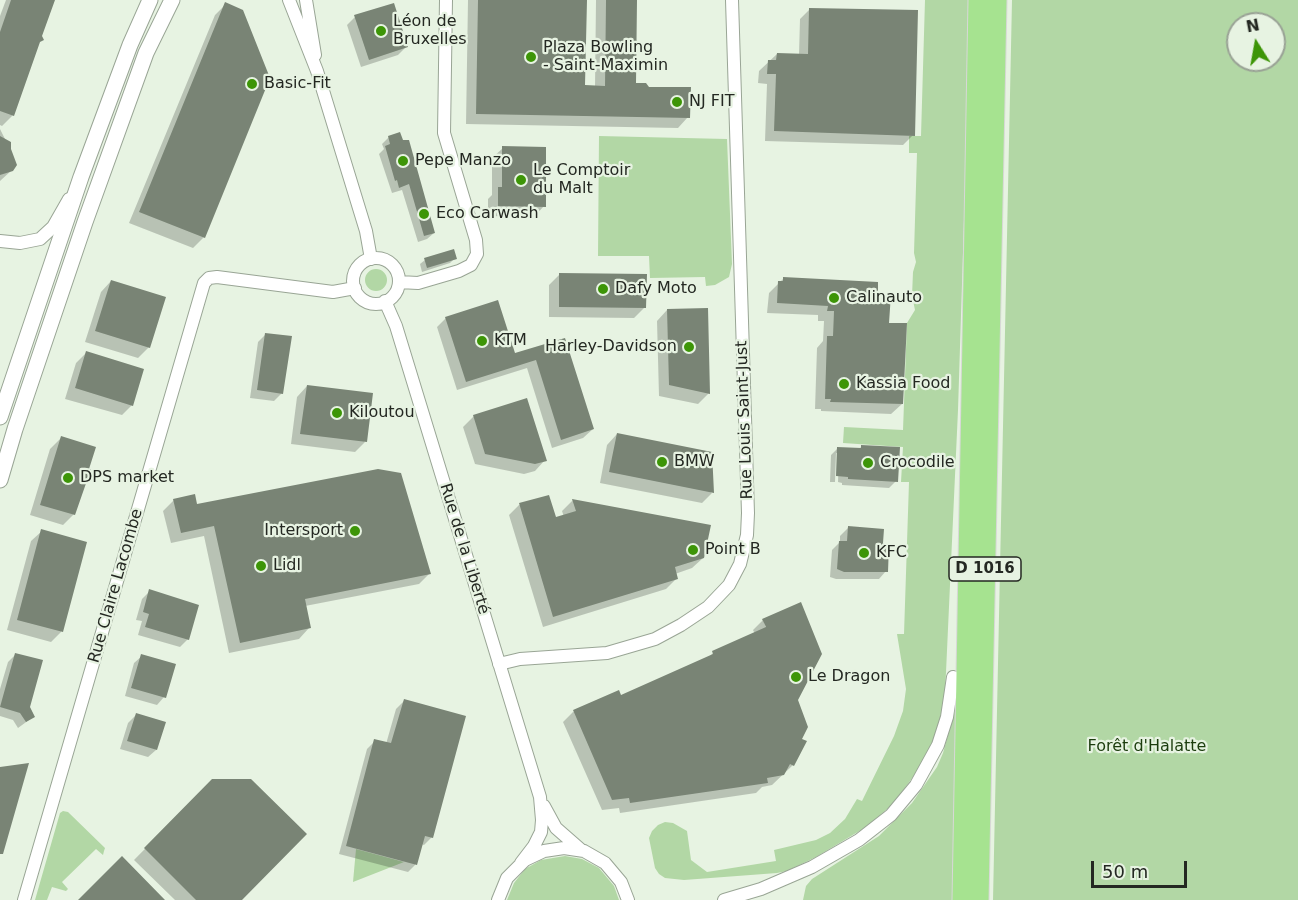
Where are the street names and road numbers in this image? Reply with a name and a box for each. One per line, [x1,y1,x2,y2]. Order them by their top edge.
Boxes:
street label: Rue Louis Saint-Just [733,340,757,500]
street label: Rue de la Liberté [435,481,493,617]
street label: Rue Claire Lacombe [85,507,147,665]
road number: D 1016 [949,557,1021,581]

